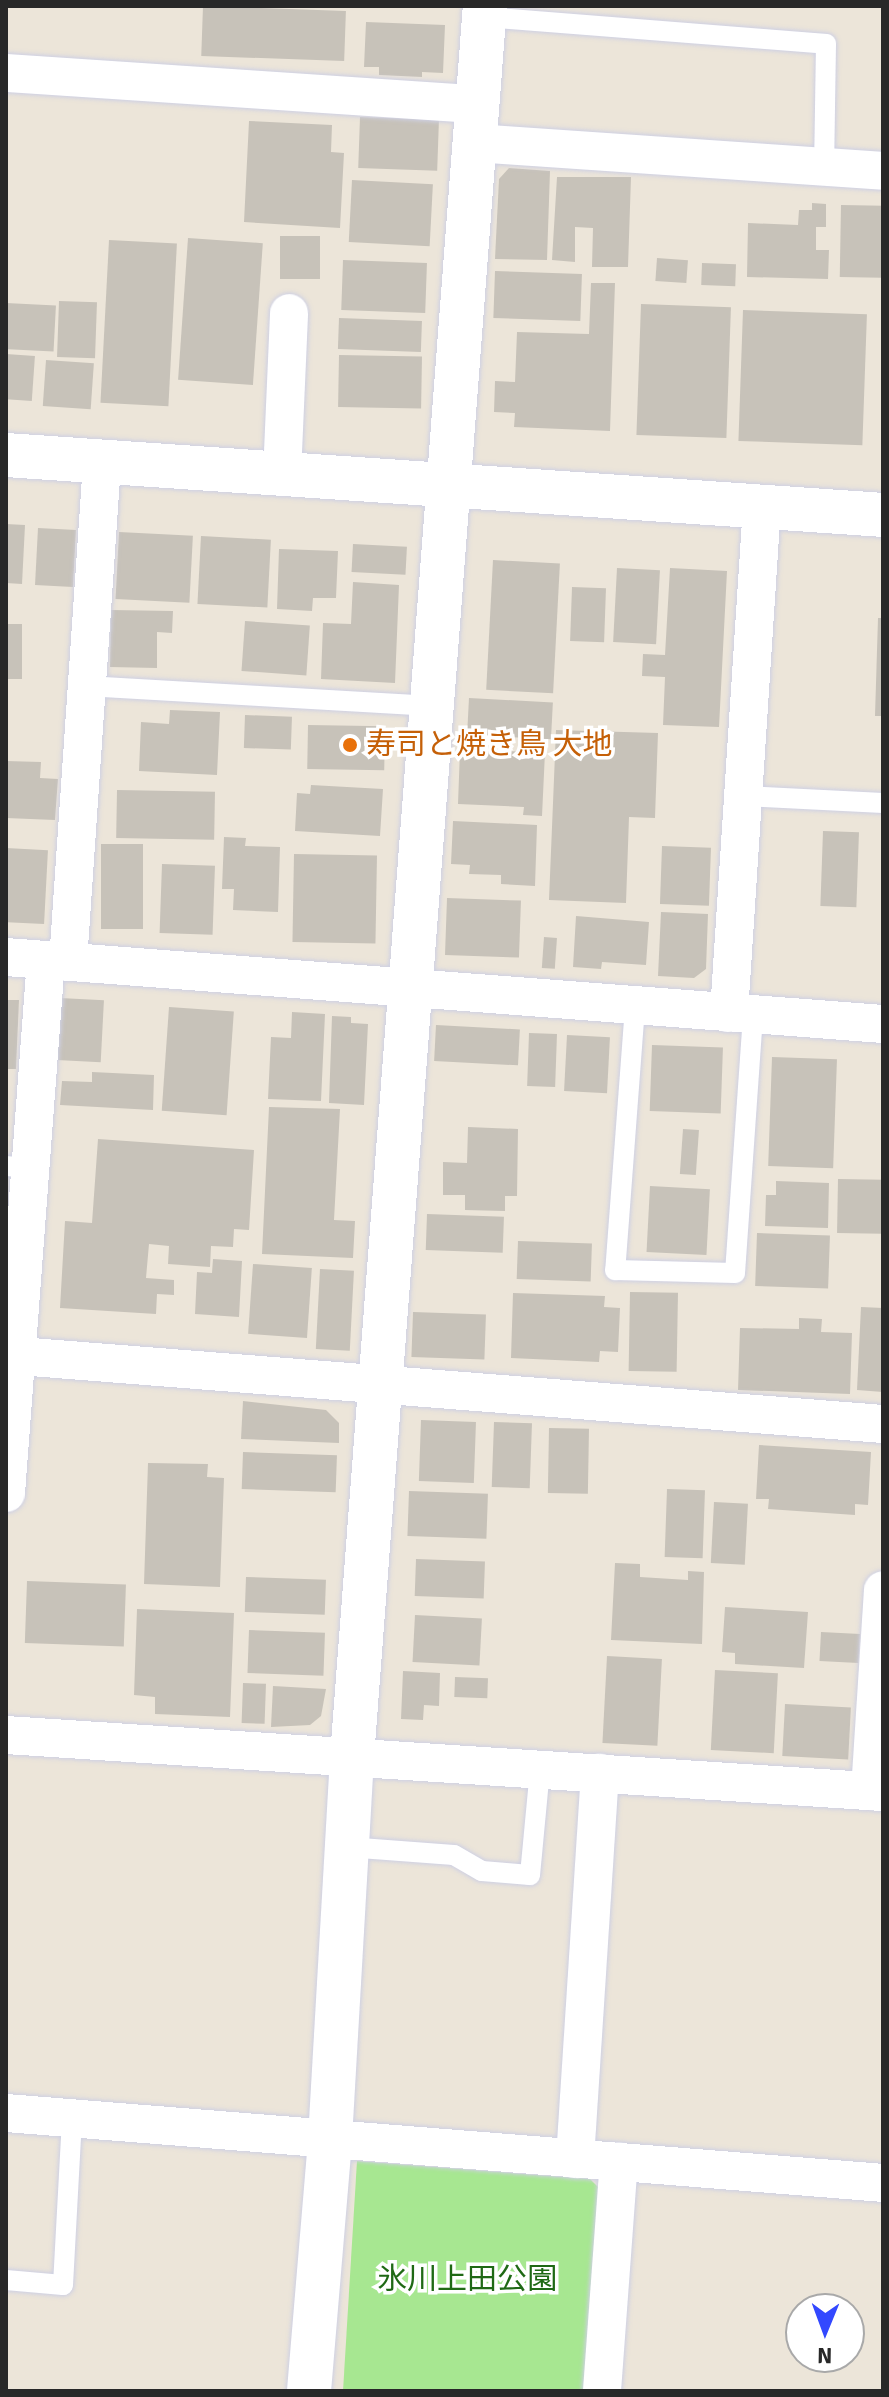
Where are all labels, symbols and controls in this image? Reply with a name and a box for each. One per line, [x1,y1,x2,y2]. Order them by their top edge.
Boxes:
place label: 寿司と焼き鳥 大地 [366,727,613,763]
marker: 寿司と焼き鳥 大地 [341,736,359,754]
park label: 氷川上田公園 [377,2262,557,2298]
north arrow [785,2293,865,2373]
text: N [817,2342,832,2369]

